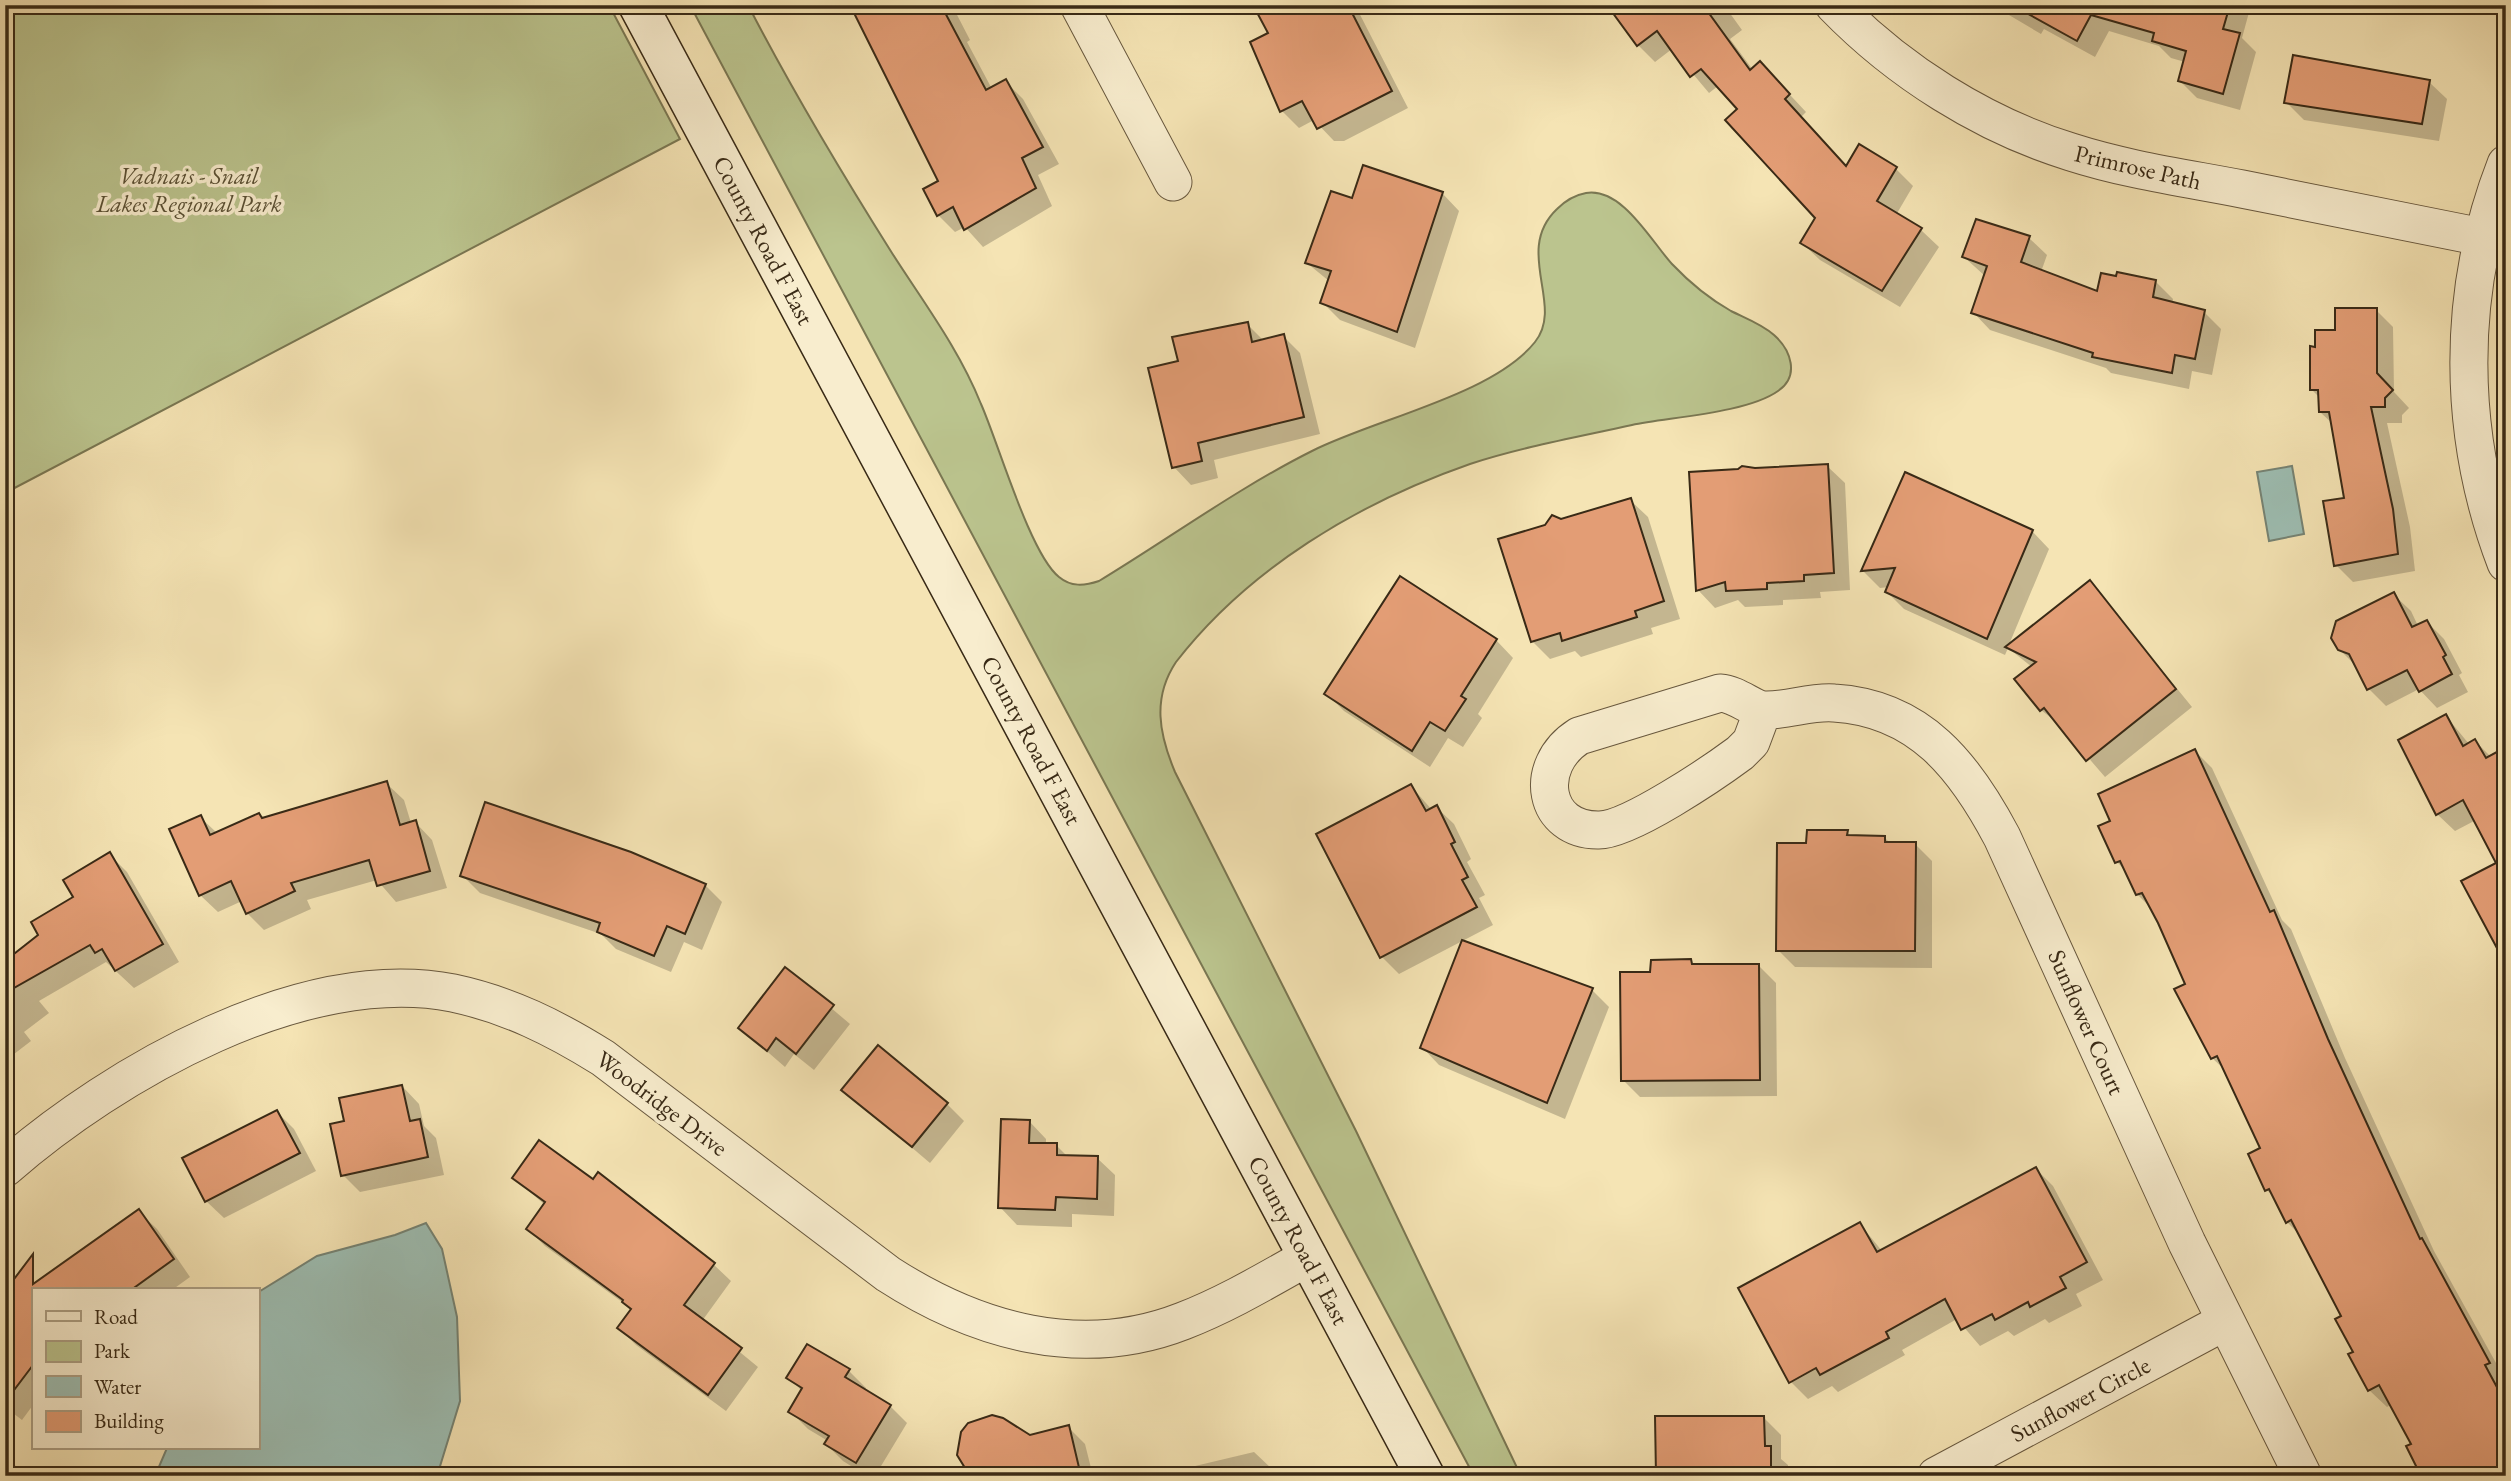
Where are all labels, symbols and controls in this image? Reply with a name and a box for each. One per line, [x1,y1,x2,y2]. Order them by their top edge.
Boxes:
street label: Primrose Path [2072,137,2204,197]
street label: County Road F East [706,150,822,330]
park label: Vadnais - Snail Lakes Regional Park [95,160,282,219]
street label: County Road F East [974,650,1090,830]
street label: Sunflower Court [2041,945,2133,1100]
street label: Woodridge Drive [590,1043,734,1163]
street label: County Road F East [1241,1150,1357,1330]
legend [32,1288,259,1450]
text: Road [94,1303,138,1330]
text: Park [94,1337,131,1364]
street label: Sunflower Circle [2005,1349,2155,1449]
text: Water [94,1373,141,1400]
text: Building [94,1407,164,1434]

